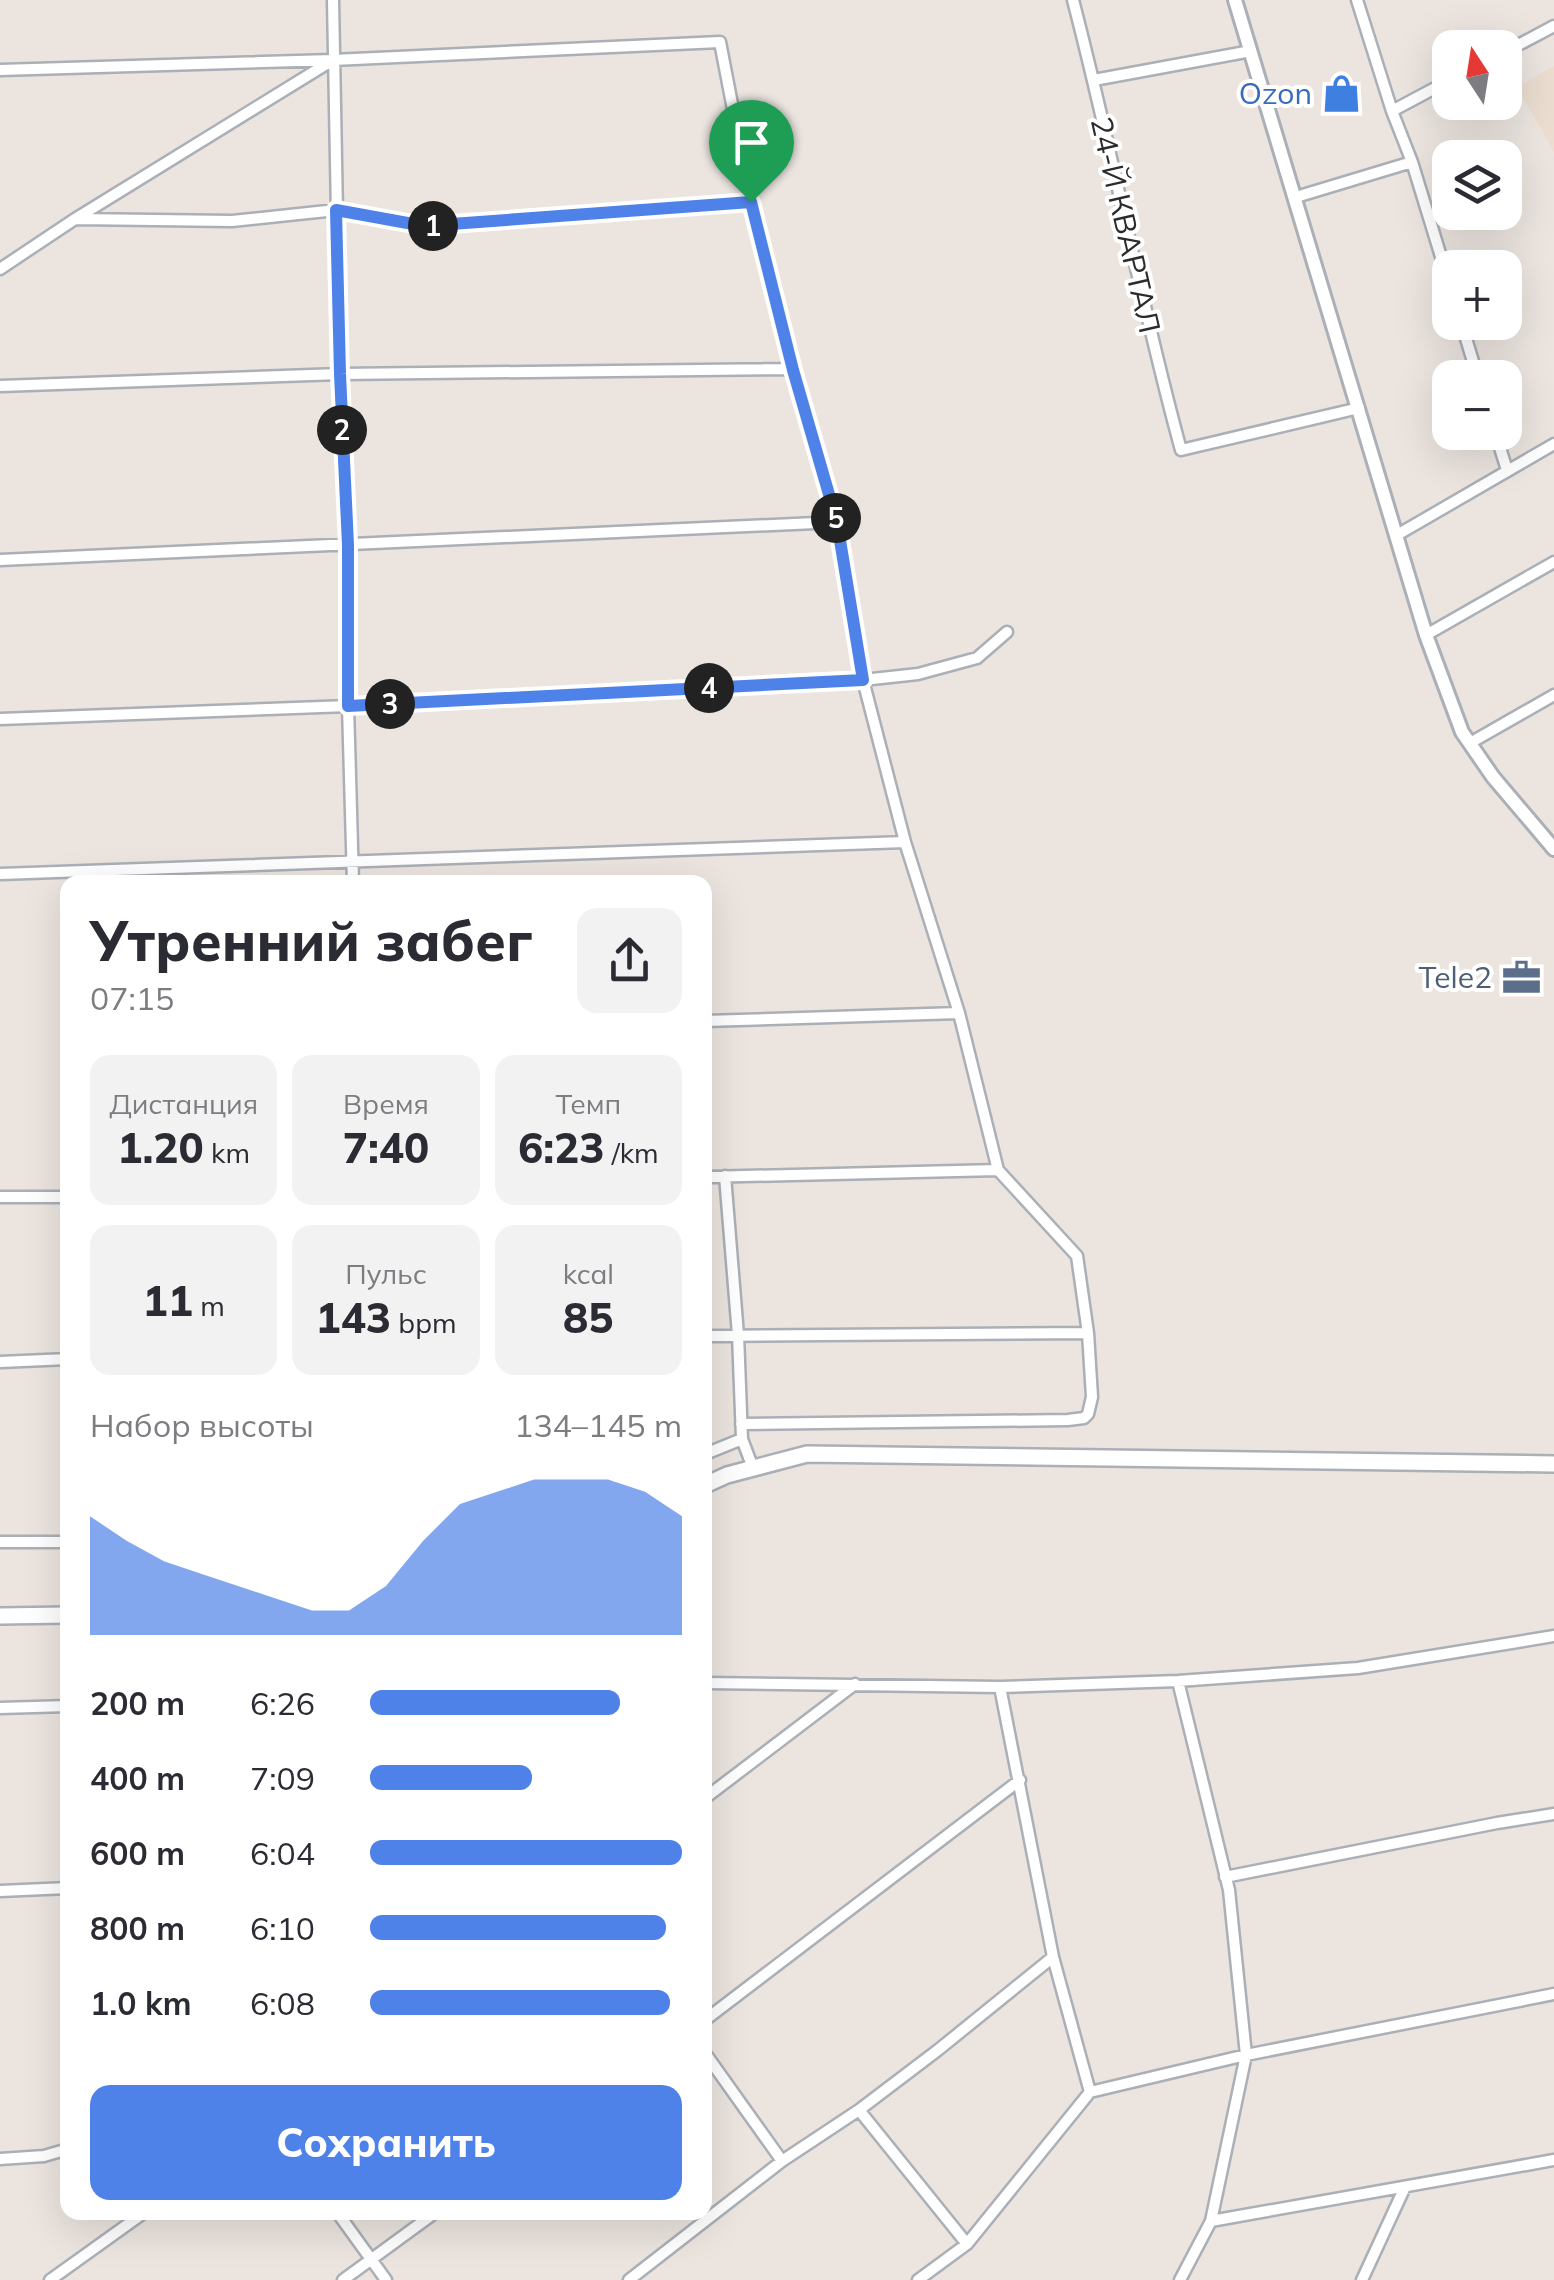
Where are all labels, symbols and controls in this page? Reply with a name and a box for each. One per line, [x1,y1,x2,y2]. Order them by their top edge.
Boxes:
north arrow [1432,30,1522,120]
map controls [1432,30,1522,450]
shop icon: Ozon [1321,72,1363,114]
place label: Ozon [1239,74,1312,112]
pin [709,100,794,203]
street label: 24-Й КВАРТАЛ [1083,113,1169,337]
icon: arrive [724,115,779,170]
button: layers [1432,140,1522,230]
pin: 1 [408,201,458,251]
text: 1 [425,208,441,243]
button: + [1432,250,1522,340]
button: − [1432,360,1522,450]
pin: 2 [317,405,367,455]
text: 2 [334,412,350,447]
pin: 5 [811,493,861,543]
text: 5 [828,500,844,535]
pin: 4 [684,663,734,713]
text: 4 [701,670,717,705]
pin: 3 [365,679,415,729]
text: 3 [382,686,398,721]
text: Утренний забег [90,906,533,975]
button: share [577,908,682,1013]
office icon: Tele2 [1501,956,1543,998]
place label: Tele2 [1418,958,1492,996]
text: 07:15 [90,978,174,1018]
text: Дистанция [109,1086,258,1121]
text: Время [343,1086,429,1121]
text: Темп [555,1086,621,1121]
text: 1.20 [117,1121,204,1174]
text: 7:40 [343,1121,429,1174]
text: 6:23 [518,1121,604,1174]
text: km [204,1135,250,1170]
text: /km [604,1135,659,1170]
text: Пульс [345,1256,427,1291]
text: kcal [563,1256,614,1291]
text: 11 [143,1274,193,1327]
text: m [193,1288,225,1323]
text: 143 [315,1291,391,1344]
text: 85 [563,1291,614,1344]
text: bpm [391,1305,457,1340]
text: Набор высоты [90,1405,314,1445]
text: 134–145 m [514,1405,682,1445]
text: 200 m [90,1683,185,1723]
text: 6:26 [250,1683,315,1723]
text: 400 m [90,1758,185,1798]
text: 7:09 [250,1758,315,1798]
text: 600 m [90,1833,185,1873]
text: 6:04 [250,1833,315,1873]
text: 800 m [90,1908,185,1948]
text: 6:10 [250,1908,315,1948]
text: 1.0 km [90,1983,192,2023]
text: 6:08 [250,1983,315,2023]
button: Сохранить [90,2085,682,2200]

